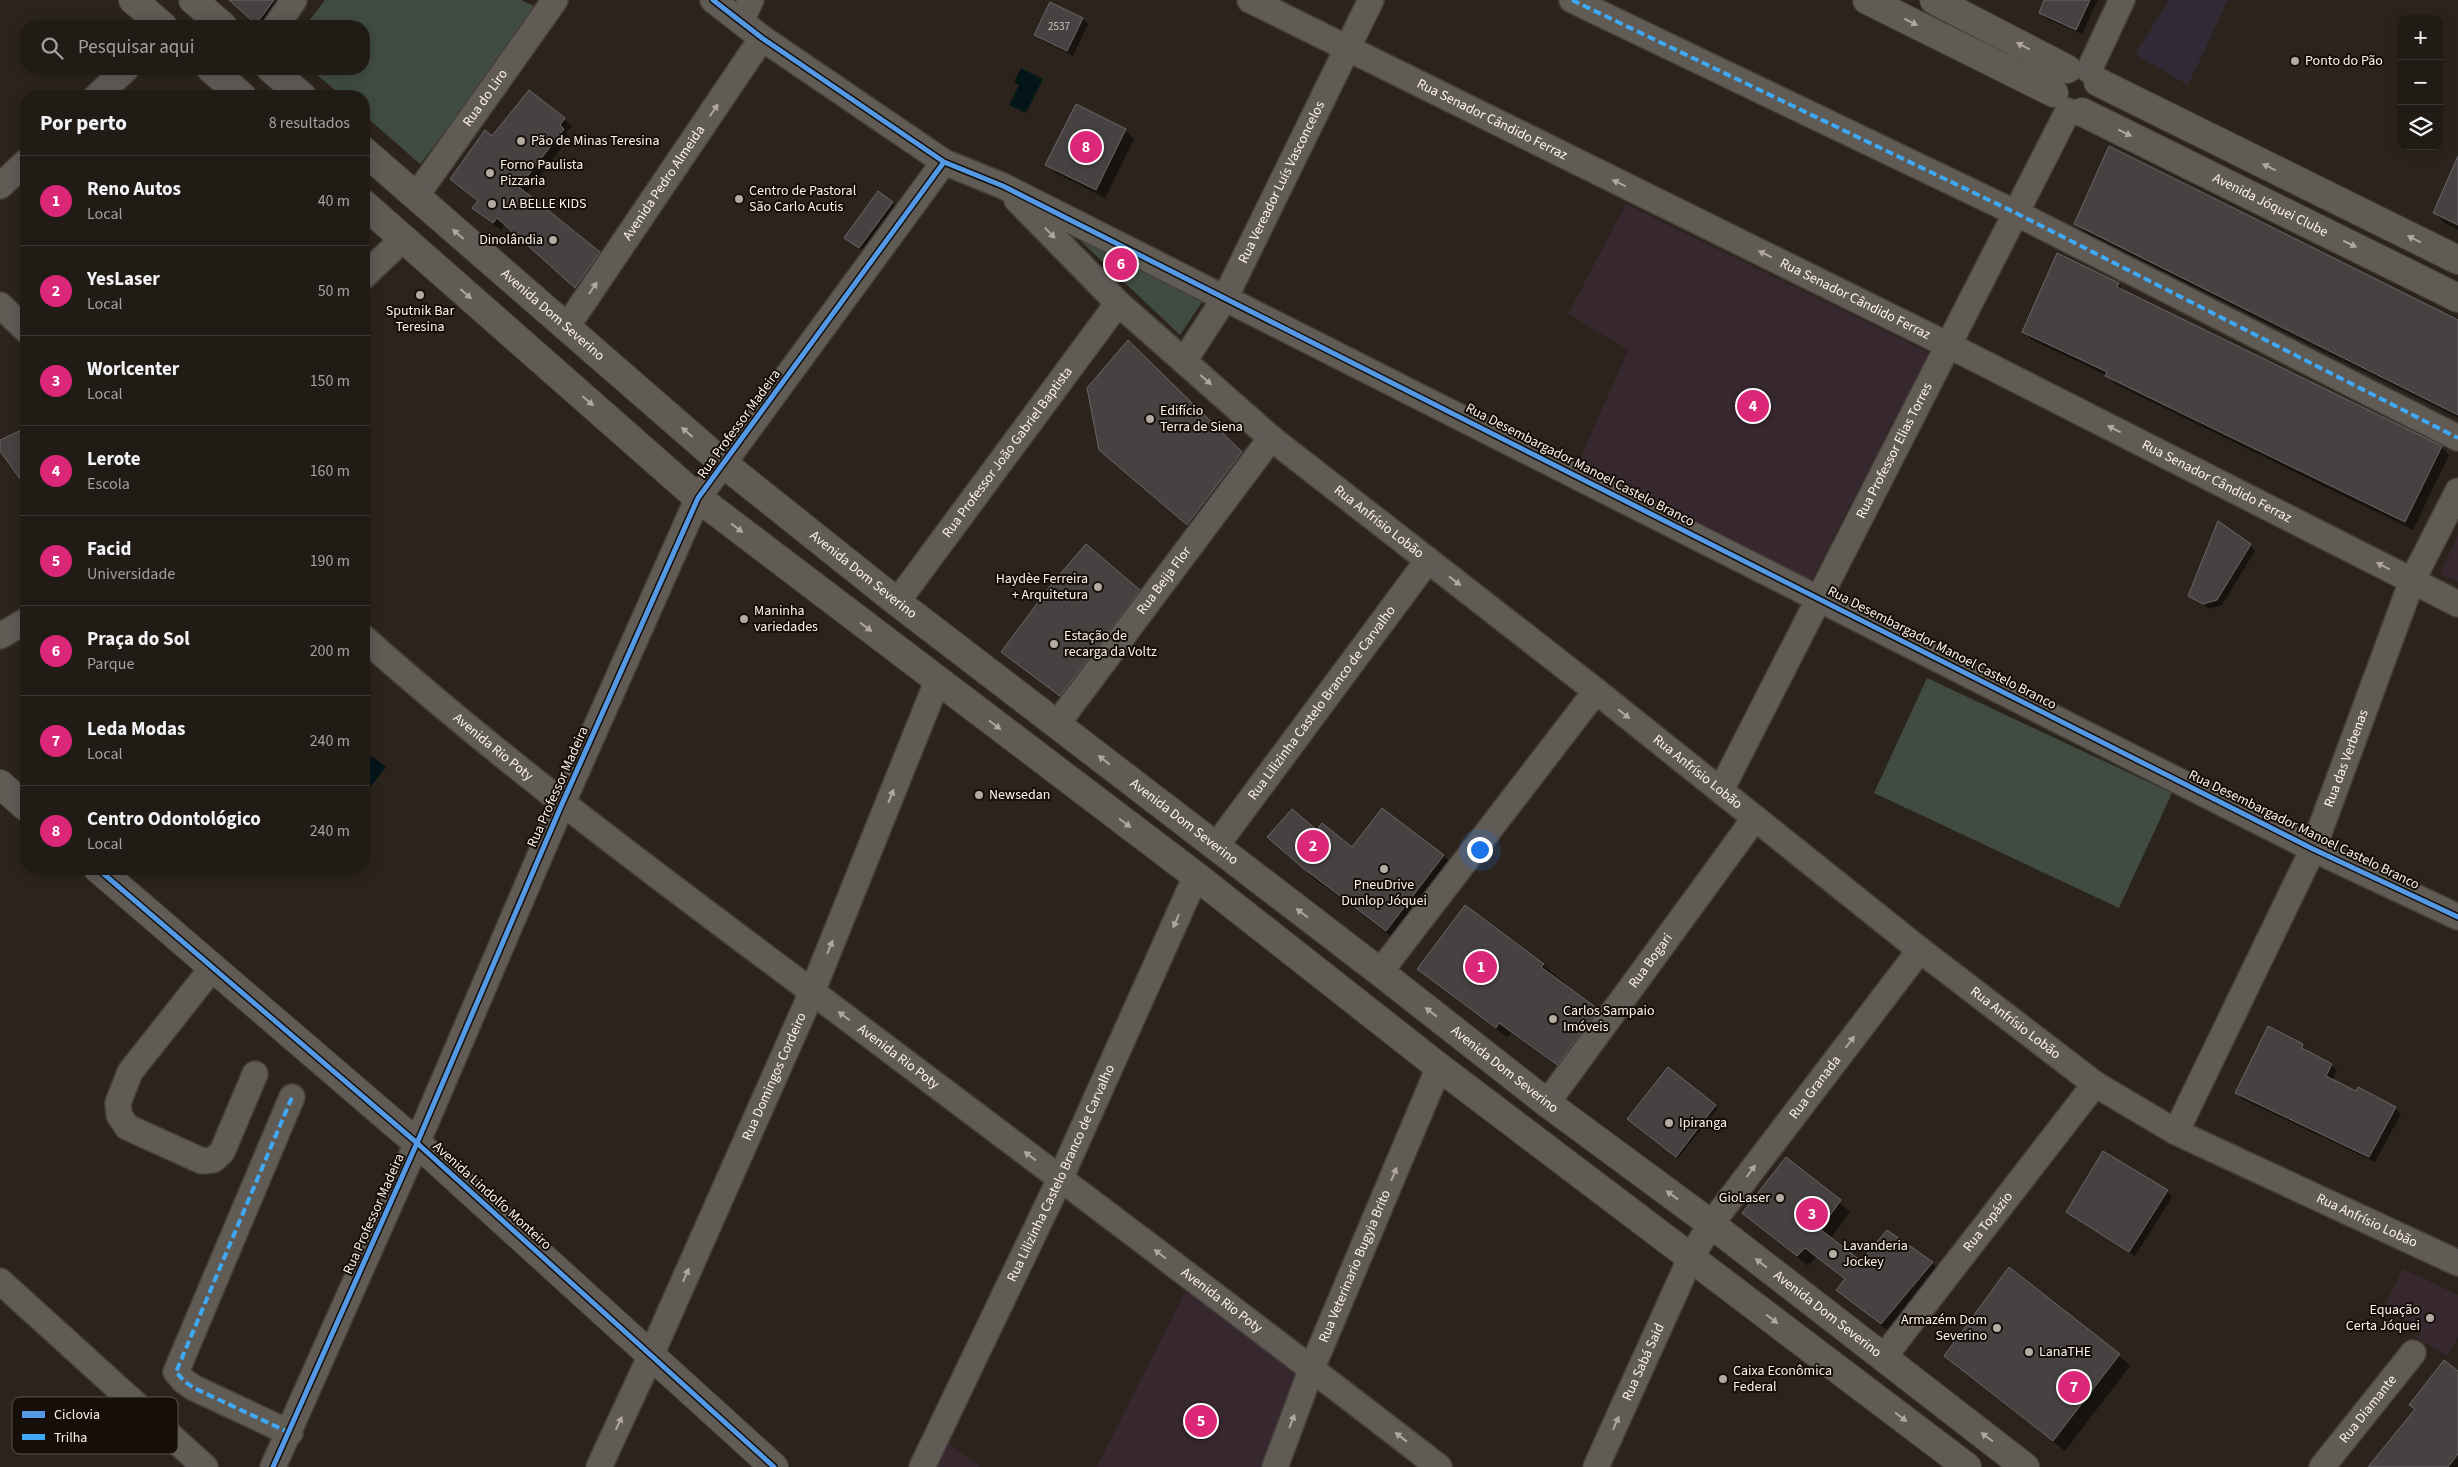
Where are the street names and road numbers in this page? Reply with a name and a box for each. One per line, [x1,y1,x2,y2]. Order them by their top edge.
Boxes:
street label: Rua do Liro [458,65,513,131]
street label: Rua Senador Cândido Ferraz [1413,74,1571,165]
street label: Rua Vereador Luís Vasconcelos [1233,98,1330,267]
street label: Avenida Pedro Almeida [618,121,710,245]
street label: Avenida Jóquei Clube [2209,168,2331,242]
street label: Rua Senador Cândido Ferraz [1776,253,1934,345]
street label: Avenida Dom Severino [496,264,609,366]
street label: Rua Professor João Gabriel Baptista [938,363,1078,542]
street label: Rua Professor Madeira [693,365,785,483]
street label: Rua Professor Elias Torres [1851,379,1938,522]
street label: Rua Desembargador Manoel Castelo Branco [1462,398,1698,532]
street label: Rua Senador Cândido Ferraz [2138,435,2295,528]
street label: Rua Anfrísio Lobão [1330,480,1428,563]
street label: Avenida Dom Severino [805,526,921,624]
street label: Rua Beija Flor [1132,542,1196,619]
street label: Rua Desembargador Manoel Castelo Branco [1824,581,2060,715]
street label: Rua Lilizinha Castelo Branco de Carvalho [1243,602,1401,804]
street label: Rua das Verbenas [2319,706,2374,810]
street label: Avenida Rio Poty [449,709,538,786]
street label: Rua Professor Madeira [522,723,594,851]
street label: Rua Anfrísio Lobão [1648,730,1746,814]
street label: Rua Desembargador Manoel Castelo Branco [2185,765,2423,895]
street label: Avenida Dom Severino [1126,774,1243,870]
street label: Rua Bogari [1624,929,1678,992]
street label: Rua Anfrísio Lobão [1966,982,2065,1064]
street label: Rua Domingos Cordeiro [737,1009,812,1144]
street label: Avenida Rio Poty [853,1019,944,1094]
street label: Avenida Dom Severino [1446,1021,1563,1118]
street label: Rua Granada [1784,1051,1846,1123]
street label: Rua Lilizinha Castelo Branco de Carvalho [1002,1061,1120,1285]
street label: Avenida Lindolfo Monteiro [428,1137,556,1255]
street label: Rua Professor Madeira [338,1150,410,1278]
street label: Rua Veterinario Bugyia Brito [1314,1187,1396,1346]
street label: Rua Topázio [1959,1188,2018,1256]
street label: Rua Anfrísio Lobão [2313,1189,2421,1253]
street label: Avenida Rio Poty [1177,1263,1267,1338]
street label: Avenida Dom Severino [1769,1266,1886,1362]
street label: Rua Sabá Said [1617,1320,1670,1404]
street label: Rua Diamante [2335,1371,2402,1448]

